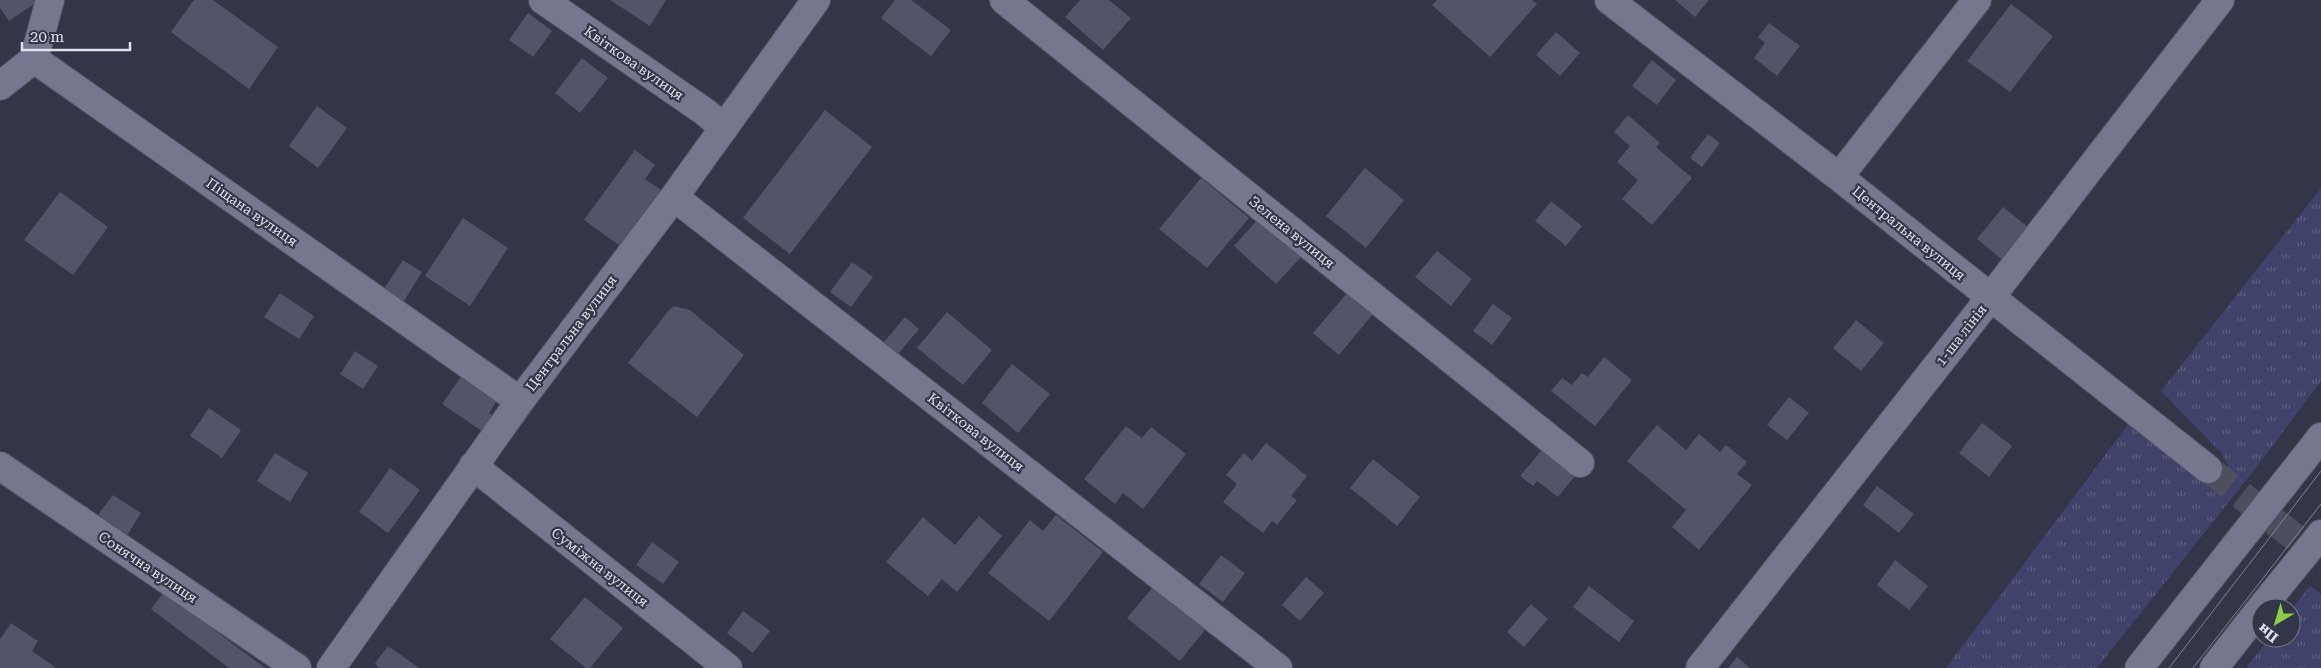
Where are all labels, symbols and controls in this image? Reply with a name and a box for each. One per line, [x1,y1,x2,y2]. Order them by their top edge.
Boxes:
scale bar [22,20,130,52]
street label: Квіткова вулиця [581,23,687,103]
text: 20 m [30,28,65,46]
street label: Піщана вулиця [203,175,301,249]
street label: Центральна вулиця [1849,183,1969,283]
street label: Зелена вулиця [1246,193,1338,271]
street label: Центральна вулиця [522,272,620,394]
street label: 1-ша лінія [1932,301,1990,369]
street label: Квіткова вулиця [925,389,1027,475]
street label: Суміжна вулиця [548,524,652,610]
street label: Сонячна вулиця [96,528,200,606]
north arrow [2251,598,2301,648]
text: Пн [2254,620,2281,646]

